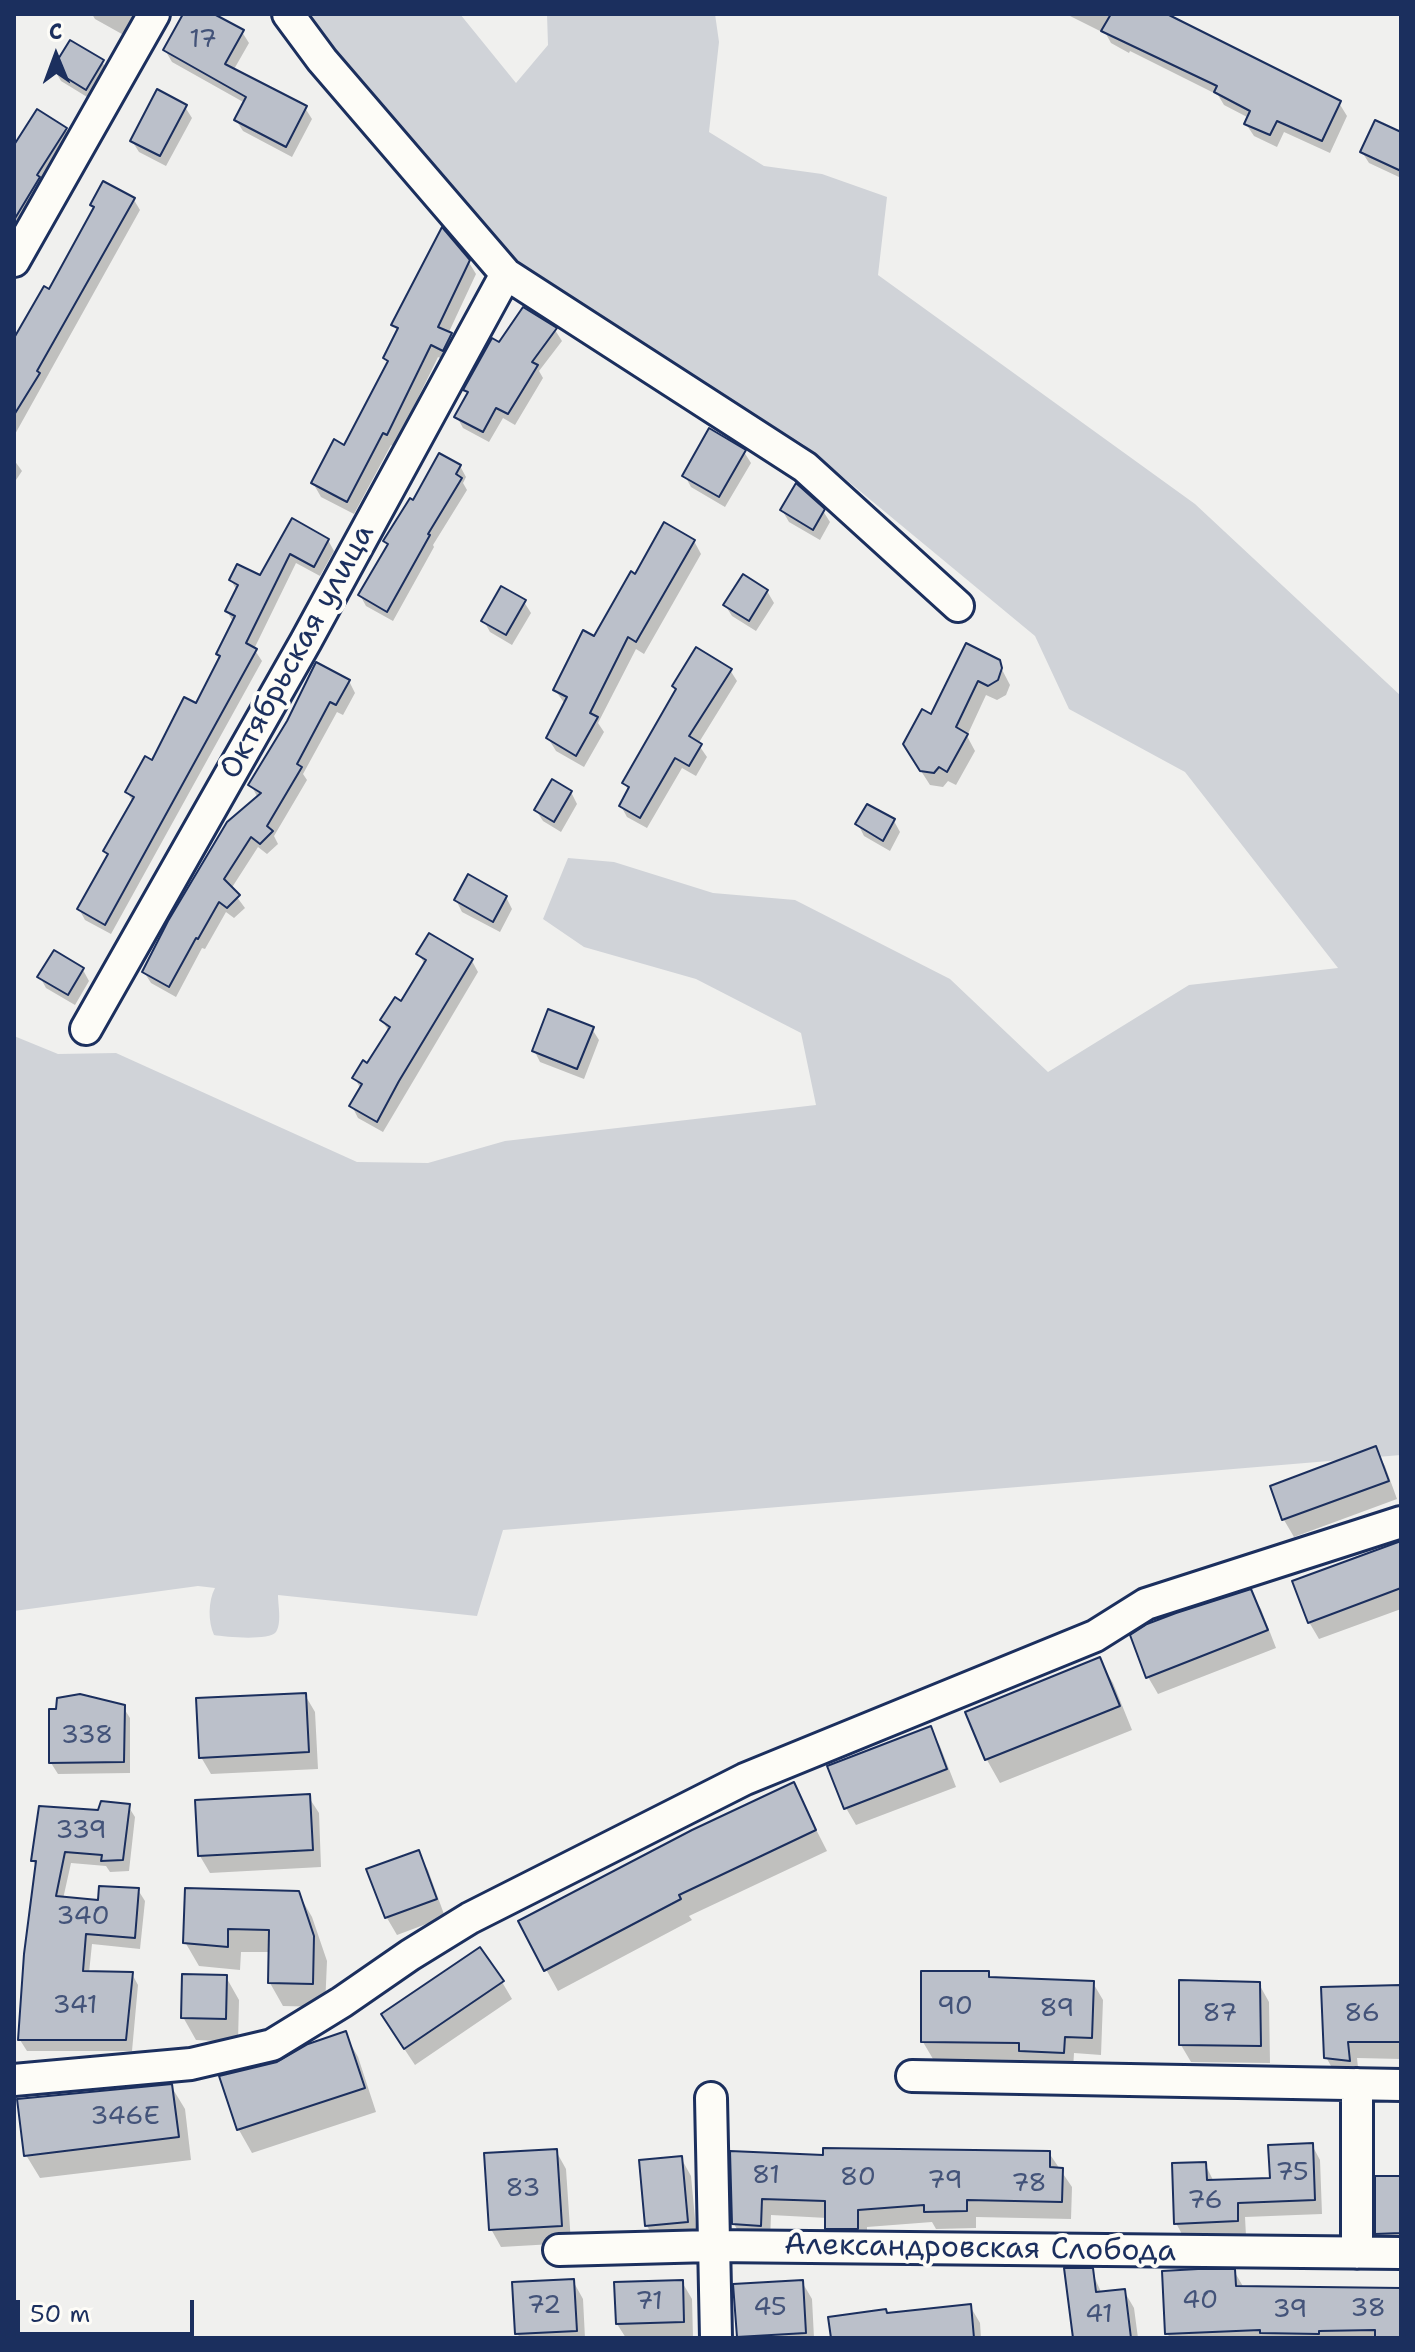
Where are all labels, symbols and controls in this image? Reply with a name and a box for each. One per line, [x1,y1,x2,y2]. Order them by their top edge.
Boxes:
north arrow [16,16,96,96]
text: С [49,17,63,46]
house number: 17 [189,24,217,56]
street label: Октябрьская улица [213,518,383,786]
house number: 338 [61,1720,113,1752]
house number: 339 [55,1815,107,1847]
house number: 340 [56,1901,110,1933]
house number: 341 [53,1990,97,2022]
house number: 90 [937,1991,973,2023]
house number: 89 [1039,1993,1075,2025]
house number: 87 [1203,1998,1237,2030]
house number: 86 [1344,1998,1380,2030]
house number: 346Е [90,2101,160,2133]
house number: 75 [1275,2157,1309,2189]
house number: 81 [752,2160,780,2192]
house number: 80 [840,2162,876,2194]
house number: 79 [927,2165,963,2197]
house number: 78 [1011,2168,1047,2200]
house number: 83 [506,2173,540,2205]
house number: 76 [1187,2185,1223,2217]
street label: Александровская Слобода [784,2228,1176,2270]
scale bar [20,2284,198,2334]
house number: 40 [1182,2285,1218,2317]
house number: 71 [635,2286,663,2318]
house number: 72 [527,2290,561,2322]
house number: 45 [753,2292,787,2324]
house number: 38 [1350,2293,1386,2325]
house number: 39 [1273,2294,1307,2326]
text: 50 m [30,2298,90,2330]
house number: 41 [1085,2299,1113,2331]

